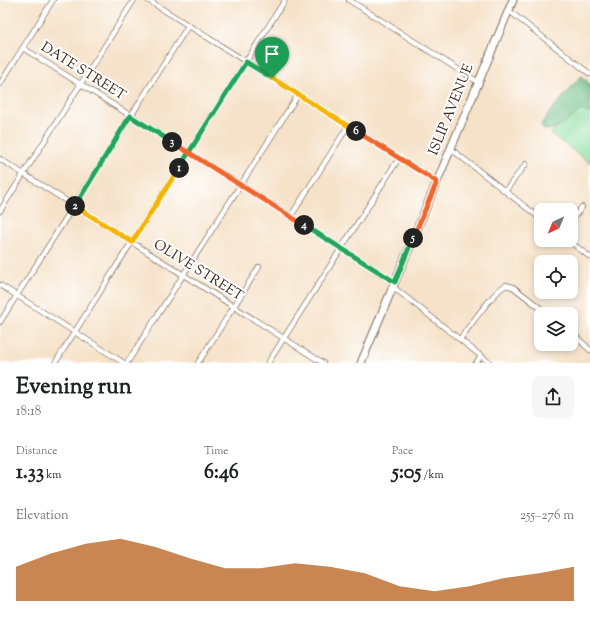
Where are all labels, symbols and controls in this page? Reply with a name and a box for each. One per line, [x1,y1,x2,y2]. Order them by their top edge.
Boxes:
pin [255,37,289,78]
street label: DATE STREET [37,38,129,106]
icon: arrive [261,43,283,65]
street label: ISLIP AVENUE [425,61,480,159]
pin: 6 [346,121,366,141]
text: 6 [353,123,359,139]
pin: 3 [162,132,182,152]
text: 3 [170,134,174,150]
pin: 1 [169,158,189,178]
text: 1 [177,160,181,176]
pin: 2 [65,196,85,216]
text: 2 [72,198,78,214]
north arrow [534,203,578,247]
map controls [534,203,578,351]
pin: 4 [294,215,314,235]
text: 4 [301,217,307,233]
pin: 5 [403,228,423,248]
text: 5 [411,230,415,246]
street label: OLIVE STREET [149,235,247,307]
button: locate [534,255,578,299]
button: layers [534,307,578,351]
text: Evening run [16,372,132,404]
button: share [532,376,574,418]
text: 18:18 [16,403,41,421]
text: Distance [16,443,57,459]
text: Time [204,443,228,459]
text: Pace [392,443,413,459]
text: 1.33 [16,459,44,488]
text: 6:46 [204,459,239,488]
text: 5:05 [392,459,421,488]
text: km [44,467,61,483]
text: /km [421,467,444,483]
text: Elevation [16,507,69,525]
text: 255–276 m [520,507,574,525]

